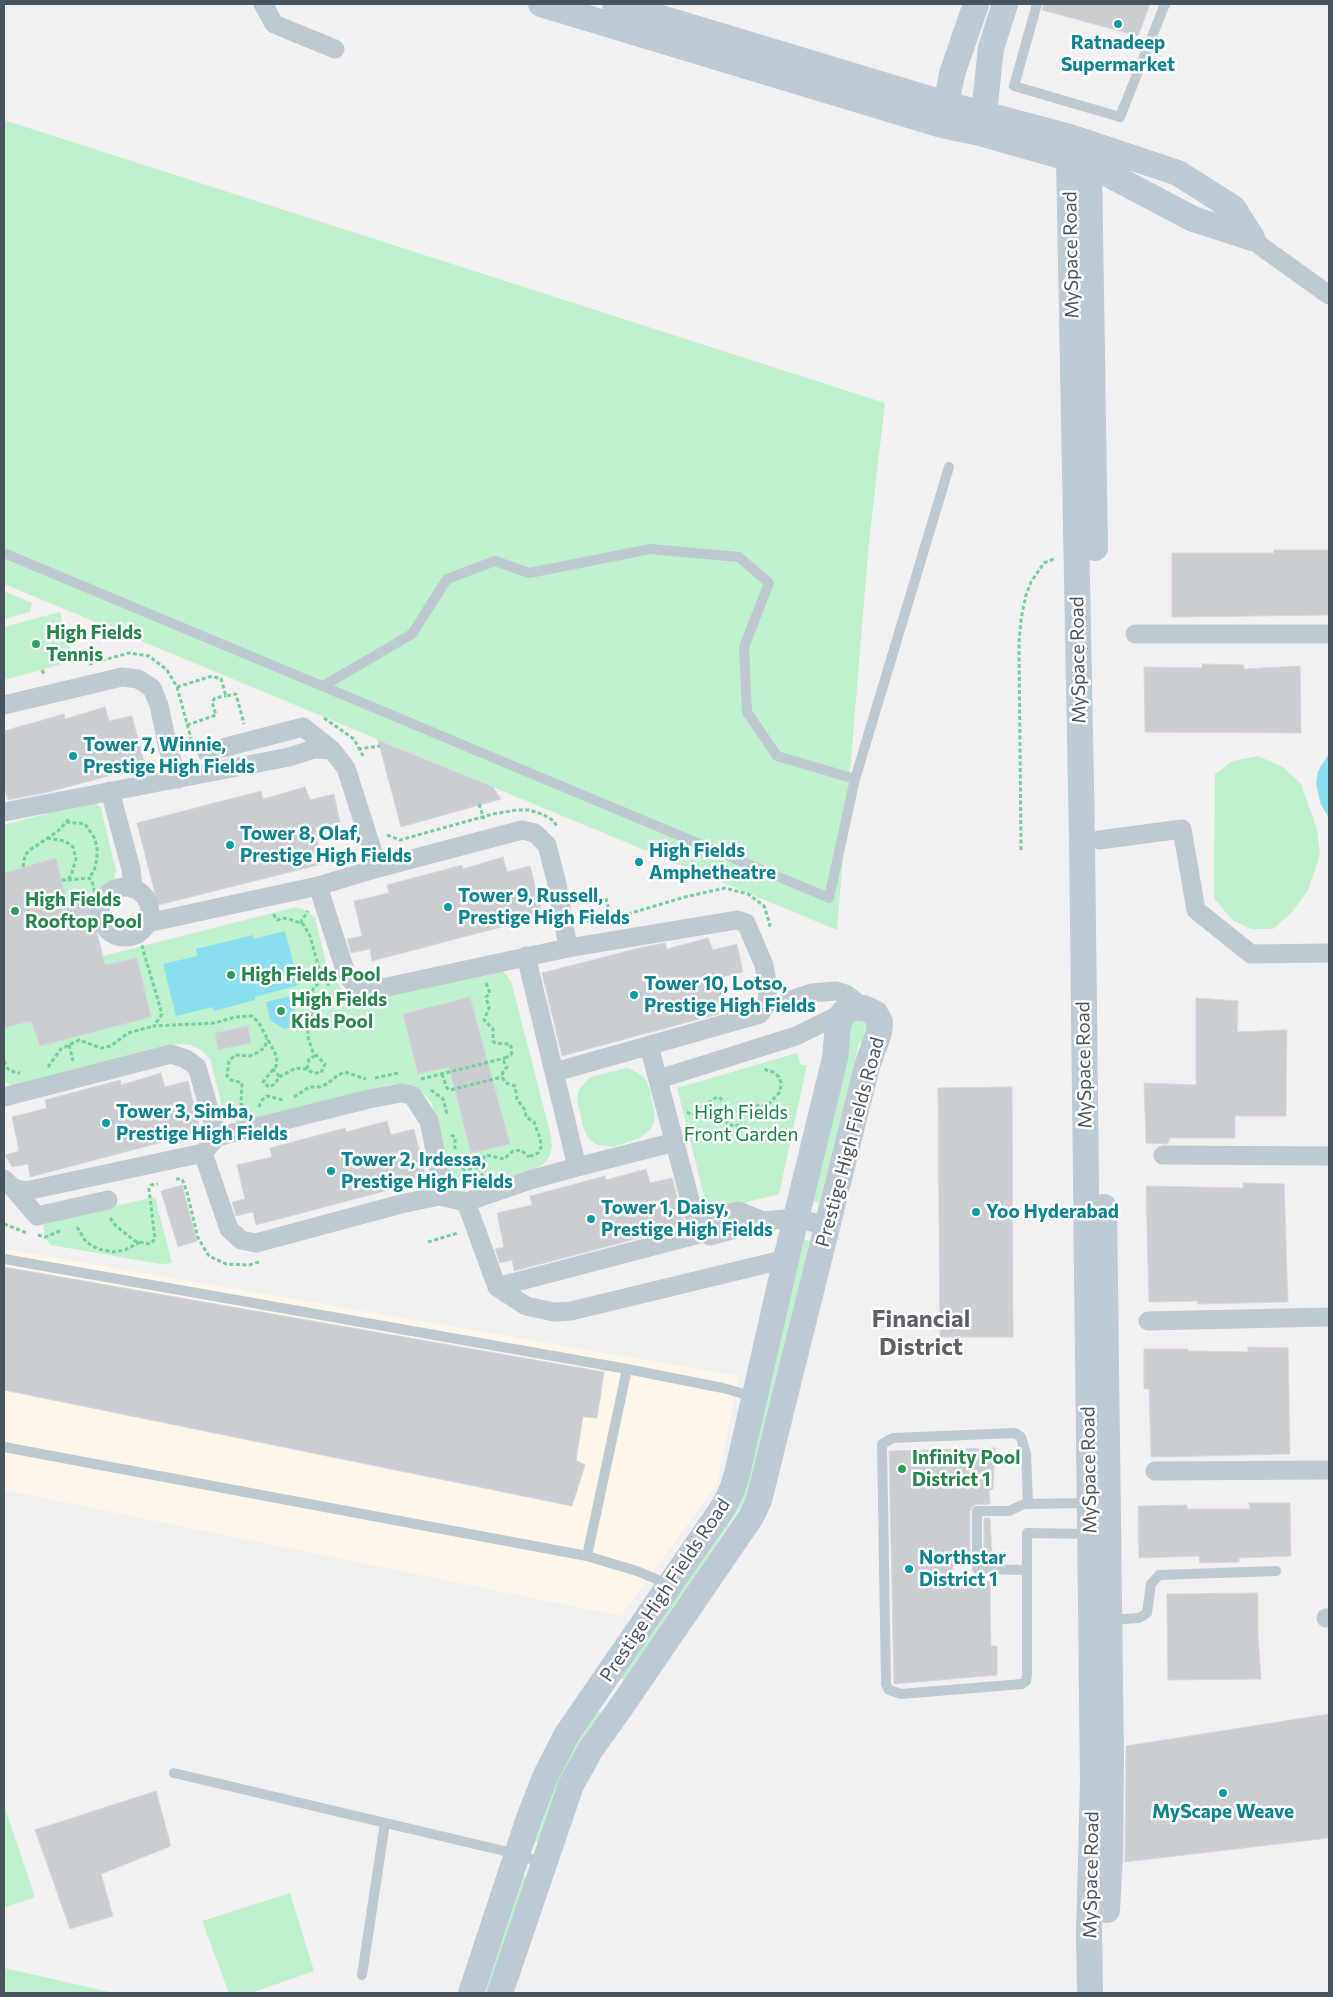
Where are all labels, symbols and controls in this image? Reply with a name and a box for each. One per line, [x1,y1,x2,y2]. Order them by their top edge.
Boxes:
marker: Ratnadeep Supermarket [1112,18,1124,30]
place label: Ratnadeep Supermarket [1061,32,1175,76]
street label: MySpace Road [1058,191,1084,319]
street label: MySpace Road [1065,596,1091,724]
place label: High Fields Tennis [46,622,142,666]
marker: High Fields Tennis [30,638,42,650]
place label: Tower 7, Winnie, Prestige High Fields [83,734,255,778]
marker: Tower 7, Winnie, Prestige High Fields [67,750,79,762]
place label: Tower 8, Olaf, Prestige High Fields [240,823,412,867]
marker: Tower 8, Olaf, Prestige High Fields [224,839,236,851]
place label: High Fields Amphetheatre [649,840,776,884]
marker: High Fields Amphetheatre [633,856,645,868]
place label: Tower 9, Russell, Prestige High Fields [458,885,630,929]
place label: High Fields Rooftop Pool [25,889,142,933]
marker: Tower 9, Russell, Prestige High Fields [442,901,454,913]
marker: High Fields Rooftop Pool [9,905,21,917]
place label: High Fields Pool [241,964,381,986]
marker: High Fields Pool [225,969,237,981]
place label: Tower 10, Lotso, Prestige High Fields [644,973,816,1017]
place label: High Fields Kids Pool [291,989,387,1033]
marker: Tower 10, Lotso, Prestige High Fields [628,989,640,1001]
street label: MySpace Road [1071,1001,1097,1129]
marker: High Fields Kids Pool [275,1005,287,1017]
street label: Prestige High Fields Road [811,1035,889,1249]
place label: Tower 3, Simba, Prestige High Fields [116,1101,288,1145]
park label: High Fields Front Garden [684,1102,798,1146]
marker: Tower 3, Simba, Prestige High Fields [100,1117,112,1129]
place label: Tower 2, Irdessa, Prestige High Fields [341,1149,513,1193]
marker: Tower 2, Irdessa, Prestige High Fields [325,1165,337,1177]
place label: Tower 1, Daisy, Prestige High Fields [601,1197,773,1241]
place label: Yoo Hyderabad [986,1201,1119,1223]
marker: Yoo Hyderabad [970,1206,982,1218]
marker: Tower 1, Daisy, Prestige High Fields [585,1213,597,1225]
district label: Financial District [872,1305,970,1361]
street label: MySpace Road [1076,1406,1102,1534]
place label: Infinity Pool District 1 [912,1447,1020,1491]
marker: Infinity Pool District 1 [896,1463,908,1475]
street label: Prestige High Fields Road [595,1494,735,1686]
place label: Northstar District 1 [919,1547,1006,1591]
marker: Northstar District 1 [903,1563,915,1575]
marker: MyScape Weave [1217,1787,1229,1799]
place label: MyScape Weave [1152,1801,1294,1823]
street label: MySpace Road [1078,1811,1104,1939]

